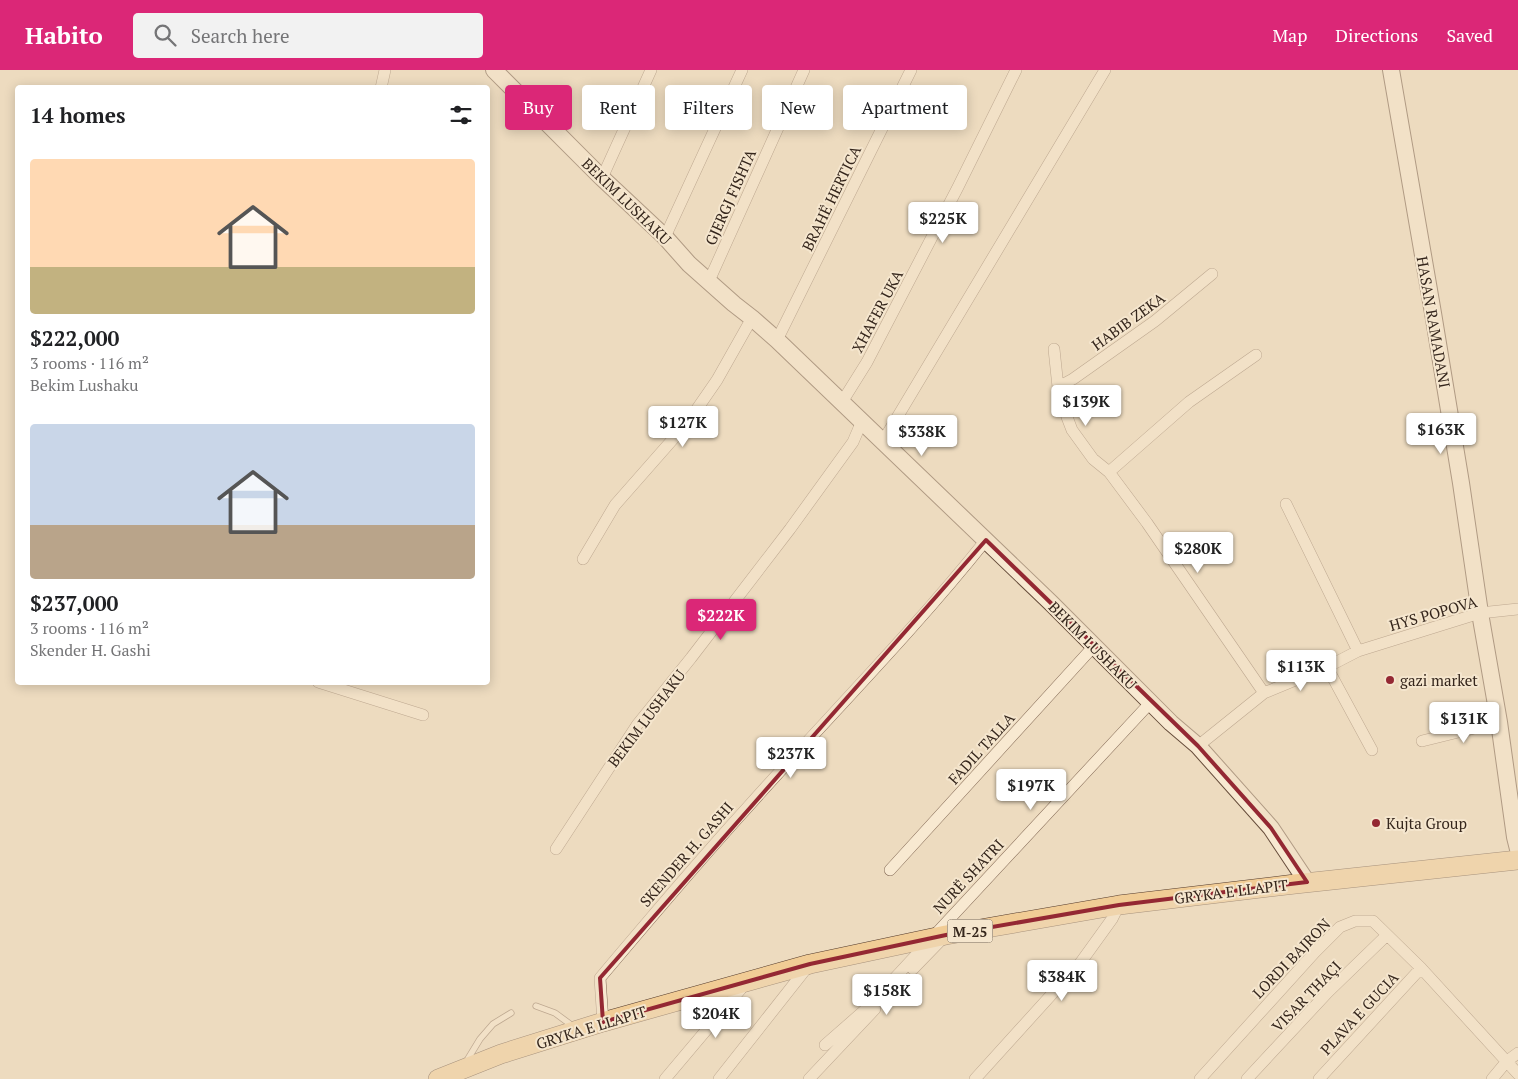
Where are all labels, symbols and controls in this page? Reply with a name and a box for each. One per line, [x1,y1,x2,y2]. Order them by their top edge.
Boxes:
search box [133,13,483,58]
text: Habito [25,19,103,51]
icon: search [151,21,179,49]
text: Search here [191,23,290,48]
text: Map [1272,23,1307,47]
text: Directions [1335,23,1418,47]
text: Saved [1446,23,1493,47]
chip: Buy [505,85,572,130]
chip: Rent [582,85,655,130]
chip: Filters [665,85,752,130]
chip: New [762,85,833,130]
chip: Apartment [843,85,967,130]
text: 14 homes [30,101,126,129]
icon: filters [447,101,475,129]
street label: BRAHË HERTICA [797,141,866,254]
street label: GJERGJ FISHTA [700,145,760,248]
street label: BEKIM LUSHAKU [578,153,676,249]
icon: home [208,192,298,282]
pin: $225K [908,202,978,244]
text: $225K [919,207,967,229]
street label: HASAN RAMADANI [1413,255,1455,389]
street label: XHAFER UKA [847,265,908,356]
street label: HABIB ZEKA [1087,287,1169,354]
text: $222,000 [30,324,119,352]
text: 3 rooms · 116 m² [30,352,149,374]
text: Bekim Lushaku [30,374,138,396]
pin: $139K [1051,384,1121,427]
text: $139K [1062,390,1110,412]
pin: $127K [648,406,718,448]
text: $127K [659,411,707,433]
pin: $163K [1406,412,1476,455]
pin: $338K [887,414,957,457]
text: $163K [1417,418,1465,440]
text: $338K [898,420,946,442]
icon: home [208,457,298,547]
pin: $280K [1163,532,1233,574]
text: $280K [1174,537,1222,559]
text: $237,000 [30,589,118,617]
street label: HYS POPOVA [1387,591,1480,635]
street label: BEKIM LUSHAKU [1045,597,1141,693]
pin: $222K [686,598,756,641]
text: $222K [697,604,745,626]
text: 3 rooms · 116 m² [30,617,149,639]
text: Skender H. Gashi [30,639,151,661]
pin: $113K [1266,650,1336,692]
text: $113K [1277,655,1325,677]
street label: BEKIM LUSHAKU [603,665,689,771]
place label: gazi market [1400,670,1478,690]
marker: gazi market [1384,674,1396,686]
pin: $131K [1429,702,1499,744]
street label: FADIL TALLA [943,707,1019,788]
text: $131K [1440,707,1488,729]
pin: $237K [756,736,826,779]
text: $237K [767,742,815,764]
pin: $197K [996,768,1066,811]
text: $197K [1007,774,1055,796]
street label: SKENDER H. GASHI [635,797,737,911]
place label: Kujta Group [1386,813,1467,833]
marker: Kujta Group [1370,817,1382,829]
street label: NURË SHATRI [928,834,1008,918]
street label: GRYKA E LLAPIT [1173,874,1289,908]
street label: LORDI BAJRON [1248,914,1334,1002]
road number: M-25 [948,919,992,942]
street label: VISAR THAÇI [1267,956,1345,1036]
pin: $384K [1027,960,1097,1002]
text: $384K [1038,965,1086,987]
street label: PLAVA E GUCIA [1315,967,1403,1059]
pin: $158K [852,974,922,1016]
text: $158K [863,979,911,1001]
pin: $204K [681,996,751,1039]
street label: GRYKA E LLAPIT [533,1001,649,1053]
text: $204K [692,1002,740,1024]

